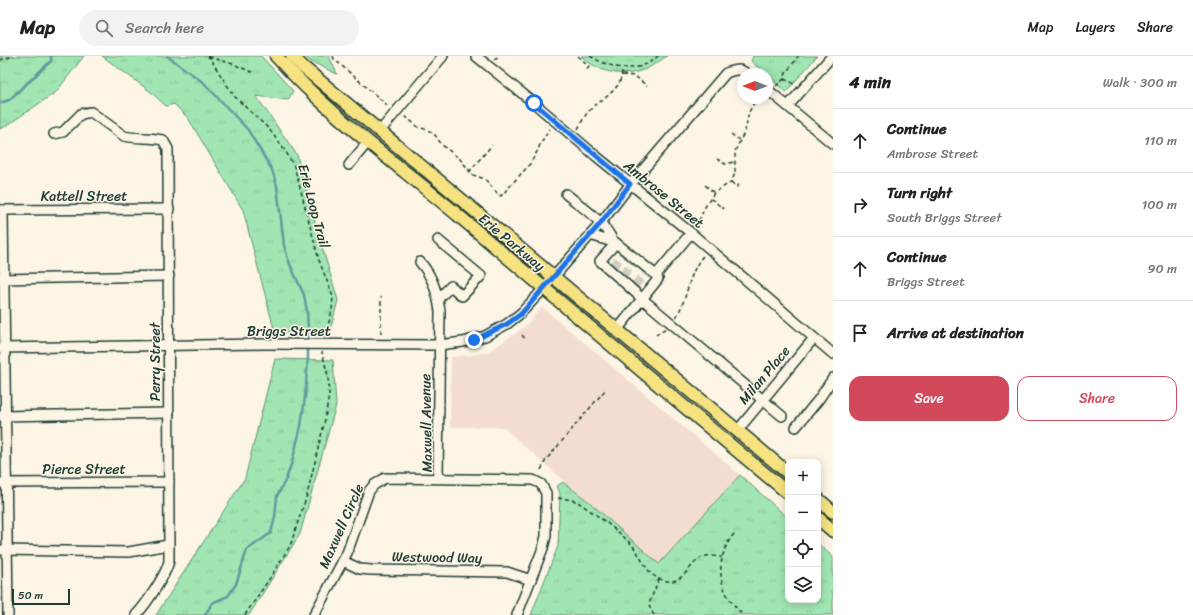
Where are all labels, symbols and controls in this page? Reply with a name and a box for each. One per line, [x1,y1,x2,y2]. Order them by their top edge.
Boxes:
search box [79,10,359,46]
text: Map [20,11,55,44]
text: Search here [125,15,204,41]
text: Map [1028,15,1053,40]
text: Layers [1075,15,1115,40]
text: Share [1137,15,1173,40]
icon: search [93,17,115,39]
text: 4 min [849,67,891,97]
north arrow [737,68,773,104]
text: Walk · 300 m [1103,71,1177,94]
route start [525,94,543,112]
text: Continue [887,116,947,142]
text: 110 m [1144,129,1177,152]
icon: ahead [849,130,871,152]
text: Ambrose Street [887,142,978,165]
street label: Ambrose Street [617,153,710,235]
street label: Erie Loop Trail [290,161,337,252]
text: Turn right [887,180,952,206]
street label: Kattell Street [41,184,127,209]
text: 100 m [1142,193,1177,216]
icon: right [849,194,871,216]
text: South Briggs Street [887,206,1001,229]
street label: Erie Parkway [473,207,551,278]
text: Continue [887,244,947,270]
text: 90 m [1147,257,1177,280]
icon: ahead [849,258,871,280]
text: Briggs Street [887,270,965,293]
street label: Briggs Street [247,319,331,344]
text: Arrive at destination [887,320,1024,346]
street label: Perry Street [143,321,168,401]
icon: arrive [849,322,871,344]
route end [465,331,483,349]
street label: Milan Place [732,340,797,411]
street label: Maxwell Avenue [413,373,440,473]
button: Save [849,376,1009,421]
button: Share [1017,376,1177,421]
street label: Pierce Street [42,457,126,482]
map controls [785,459,821,603]
button: + [785,459,821,495]
street label: Maxwell Circle [312,480,371,573]
button: − [785,495,821,531]
button: locate [785,531,821,567]
street label: Westwood Way [392,544,483,571]
button: layers [785,567,821,603]
text: 50 m [18,586,43,605]
scale bar [12,587,70,606]

